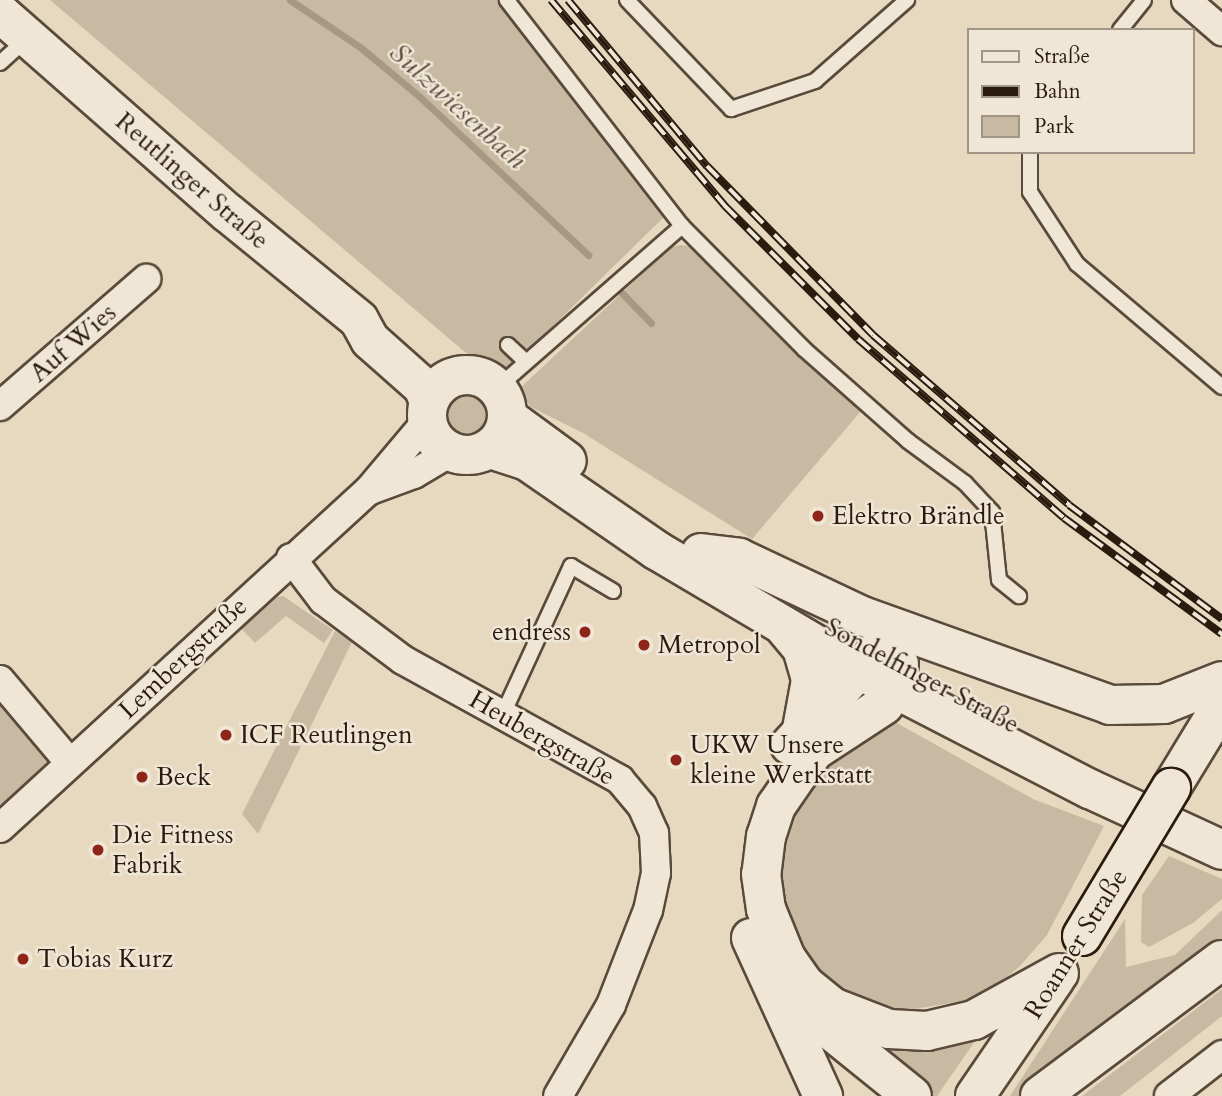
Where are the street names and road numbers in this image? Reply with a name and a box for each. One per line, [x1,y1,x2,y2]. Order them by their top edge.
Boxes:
street label: Reutlinger Straße [109,106,275,256]
street label: Auf Wies [23,297,123,389]
street label: Lembergstraße [112,591,254,725]
street label: Sondelfinger Straße [819,612,1025,740]
street label: Heubergstraße [464,684,620,792]
street label: Roanner Straße [1018,863,1134,1025]

